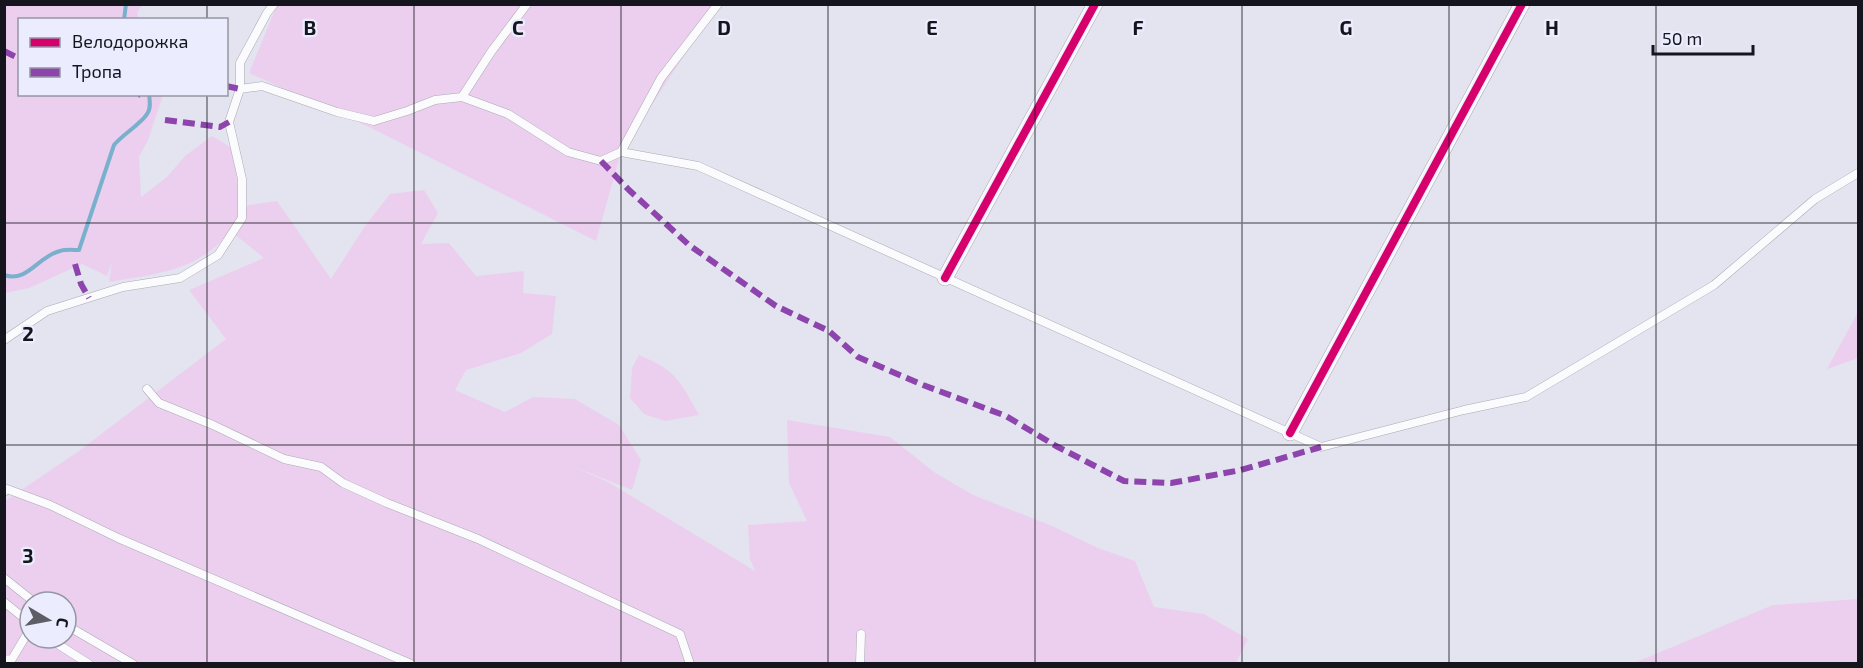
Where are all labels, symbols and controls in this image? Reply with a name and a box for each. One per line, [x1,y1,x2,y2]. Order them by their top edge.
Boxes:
text: B [304,15,316,39]
text: C [512,15,524,39]
text: D [717,15,731,39]
text: E [926,15,938,39]
text: F [1132,15,1144,39]
text: G [1340,15,1352,39]
text: H [1545,15,1559,39]
legend [18,18,228,96]
scale bar [1653,18,1754,56]
text: 50 m [1662,27,1702,49]
text: Велодорожка [72,30,188,52]
text: Тропа [72,60,122,82]
text: 2 [22,321,34,345]
text: 3 [22,543,34,567]
north arrow [18,590,78,650]
text: С [53,616,73,629]

